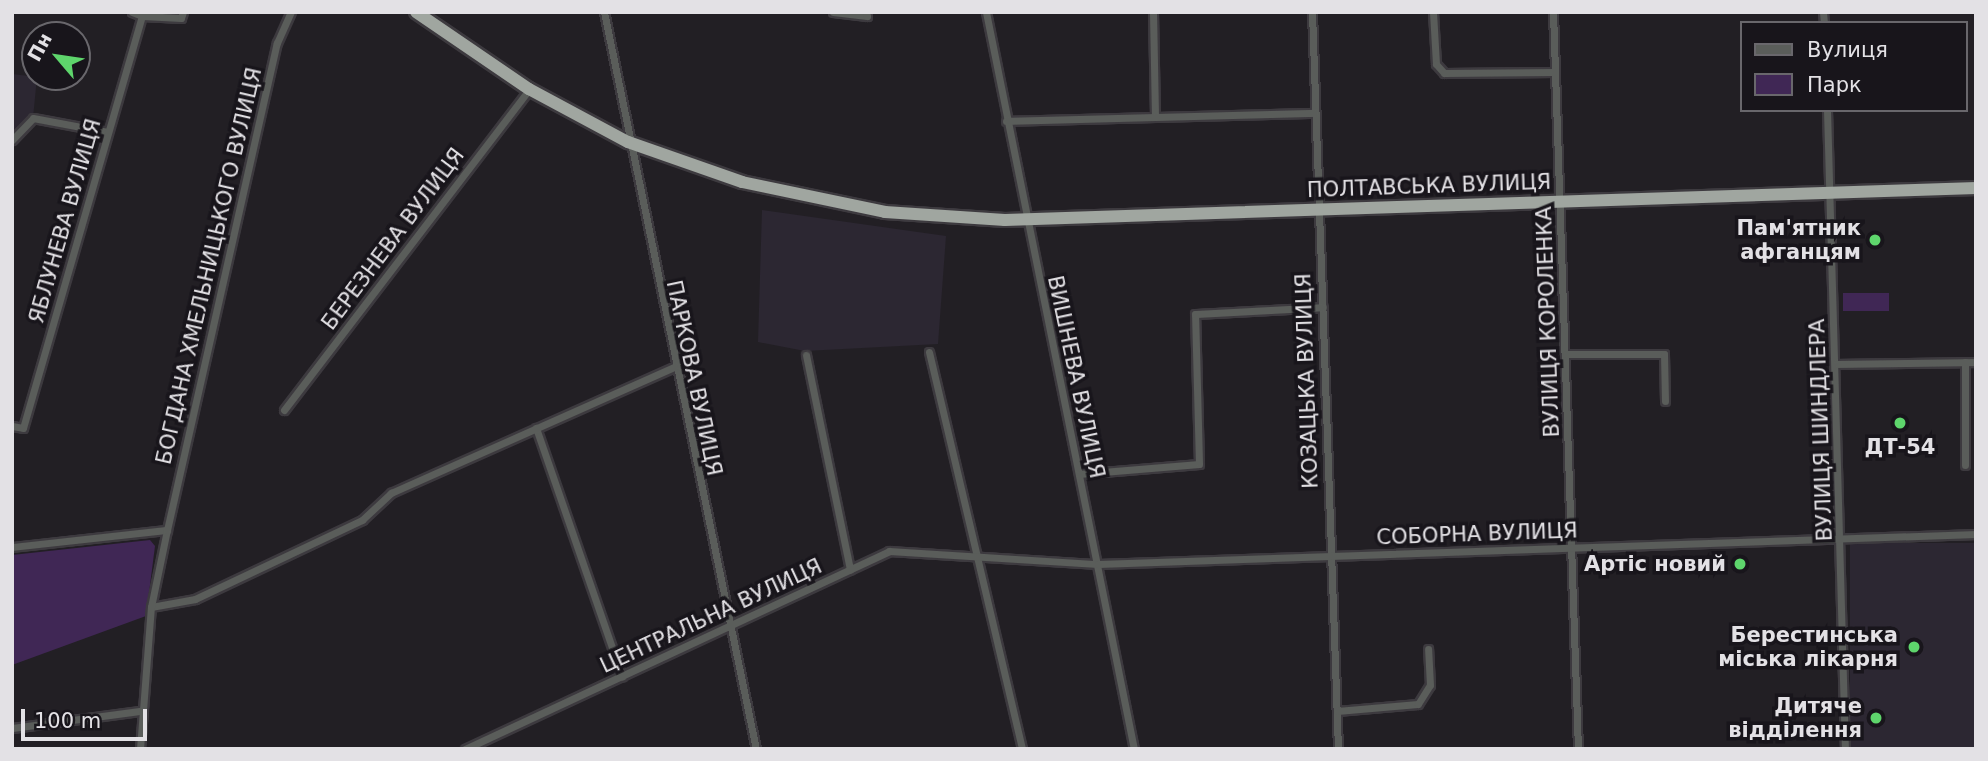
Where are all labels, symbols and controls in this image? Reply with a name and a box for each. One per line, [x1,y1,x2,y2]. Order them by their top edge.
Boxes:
north arrow [21,21,91,91]
legend [1740,21,1967,112]
text: Пн [23,29,56,65]
text: Вулиця [1807,38,1888,62]
street label: БОГДАНА ХМЕЛЬНИЦЬКОГО ВУЛИЦЯ [151,65,267,467]
text: Парк [1807,73,1862,97]
street label: ЯБЛУНЕВА ВУЛИЦЯ [24,116,106,326]
street label: БЕРЕЗНЕВА ВУЛИЦЯ [316,143,470,335]
street label: ПОЛТАВСЬКА ВУЛИЦЯ [1306,169,1552,203]
street label: ВУЛИЦЯ КОРОЛЕНКА [1531,206,1565,438]
place label: Пам'ятник афганцям [1737,215,1861,265]
marker: Пам'ятник афганцям [1867,232,1883,248]
street label: ВИШНЕВА ВУЛИЦЯ [1042,273,1110,481]
street label: КОЗАЦЬКА ВУЛИЦЯ [1291,273,1323,489]
street label: ПАРКОВА ВУЛИЦЯ [661,278,727,478]
street label: ВУЛИЦЯ ШИНДЛЕРА [1805,318,1837,542]
marker: ДТ-54 [1892,415,1908,431]
place label: ДТ-54 [1865,434,1935,460]
street label: СОБОРНА ВУЛИЦЯ [1376,518,1578,550]
place label: Артіс новий [1584,551,1726,577]
street label: ЦЕНТРАЛЬНА ВУЛИЦЯ [596,553,826,679]
marker: Артіс новий [1732,556,1748,572]
place label: Берестинська міська лікарня [1718,622,1898,672]
marker: Берестинська міська лікарня [1904,637,1924,657]
place label: Дитяче відділення [1728,693,1862,743]
scale bar [24,694,150,738]
text: 100 m [34,709,101,733]
marker: Дитяче відділення [1868,710,1884,726]

